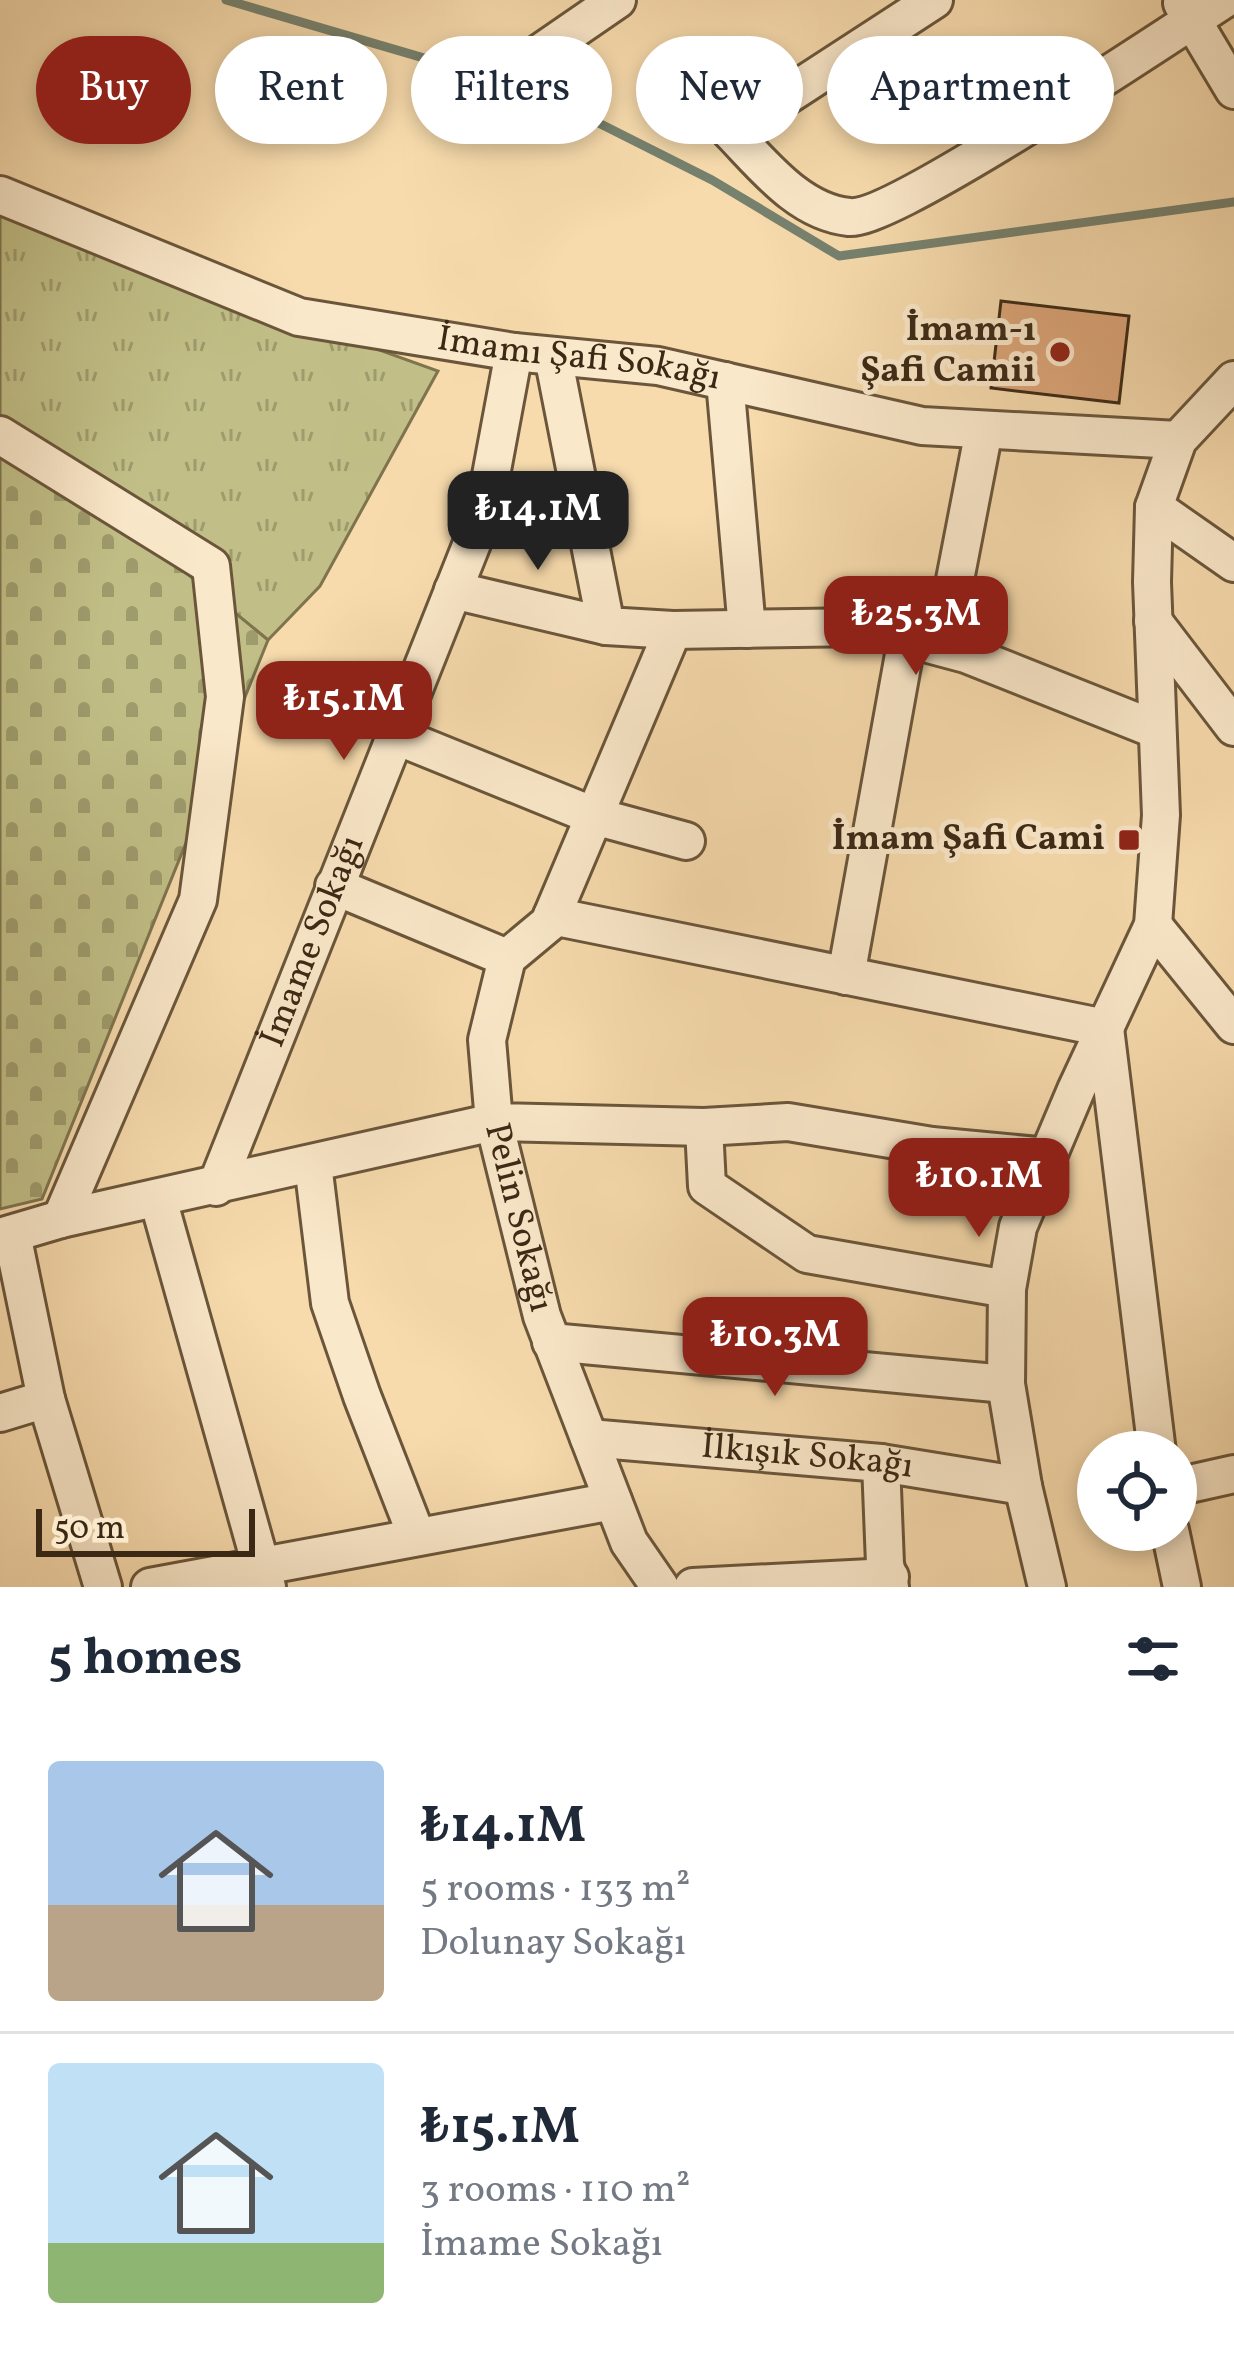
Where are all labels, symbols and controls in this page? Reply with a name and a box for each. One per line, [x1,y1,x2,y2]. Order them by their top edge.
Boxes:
chip: Buy [36,36,191,144]
chip: Rent [215,36,387,144]
chip: Filters [411,36,612,144]
chip: New [636,36,803,144]
chip: Apartment [827,36,1114,144]
place label: İmam-ı Şafi Camii [860,306,1036,397]
street label: İmamı Şafi Sokağı [433,315,725,404]
marker: İmam-ı Şafi Camii [1047,339,1073,365]
pin: ₺14.1M [440,471,636,573]
text: ₺14.1M [475,483,601,537]
pin: ₺25.3M [818,576,1014,678]
text: ₺25.3M [851,588,981,642]
pin: ₺15.1M [246,661,442,763]
text: ₺15.1M [283,673,405,727]
place label: İmam Şafi Cami [832,815,1105,865]
marker: İmam Şafi Cami [1116,827,1142,853]
street label: İmame Sokağı [249,828,378,1055]
street label: Pelin Sokağı [470,1118,565,1317]
pin: ₺10.1M [881,1138,1077,1240]
text: ₺10.1M [915,1150,1043,1204]
pin: ₺10.3M [677,1297,873,1399]
text: ₺10.3M [710,1309,840,1363]
street label: İlkışık Sokağı [699,1423,917,1493]
map controls [1077,1431,1197,1551]
button: locate [1077,1431,1197,1551]
scale bar [36,1503,255,1556]
text: 50 m [54,1507,125,1553]
text: 5 homes [48,1624,242,1695]
icon: filters [1120,1626,1186,1692]
text: ₺14.1M [420,1792,586,1863]
icon: home [144,1809,288,1953]
text: 5 rooms · 133 m² [420,1863,690,1917]
text: Dolunay Sokağı [420,1917,686,1971]
text: ₺15.1M [420,2093,579,2164]
icon: home [144,2111,288,2255]
text: 3 rooms · 110 m² [420,2164,691,2218]
text: İmame Sokağı [420,2218,663,2272]

